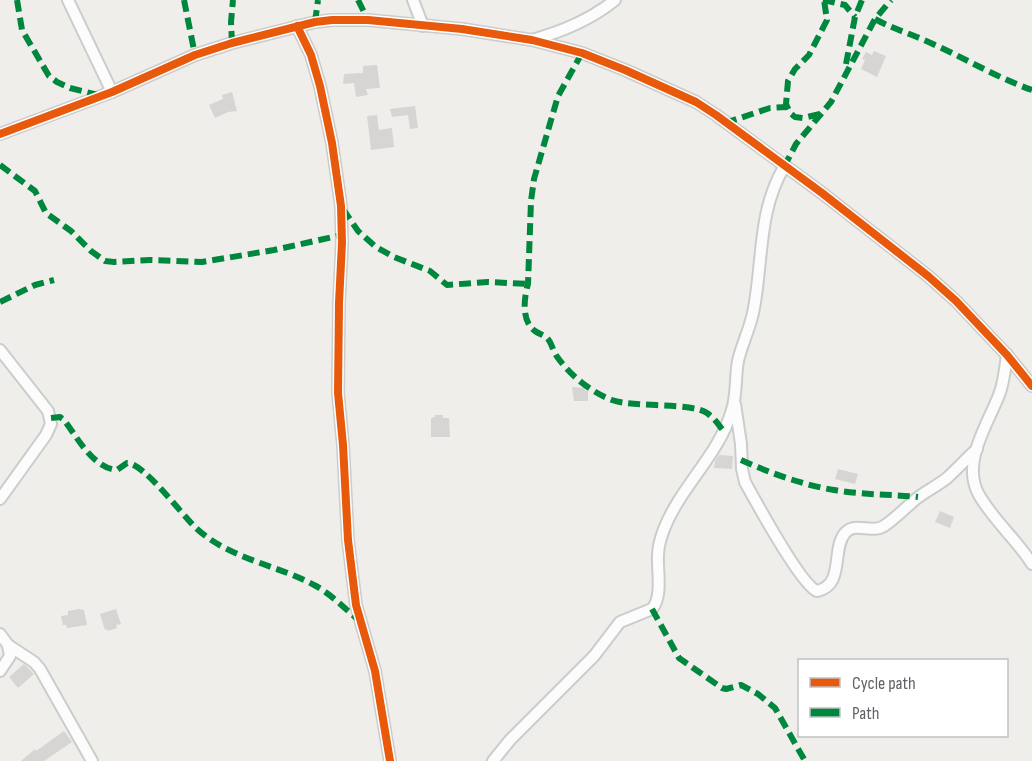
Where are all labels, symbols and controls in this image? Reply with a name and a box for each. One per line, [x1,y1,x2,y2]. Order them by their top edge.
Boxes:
legend [798,659,1008,737]
text: Cycle path [852,673,916,694]
text: Path [852,703,880,724]

